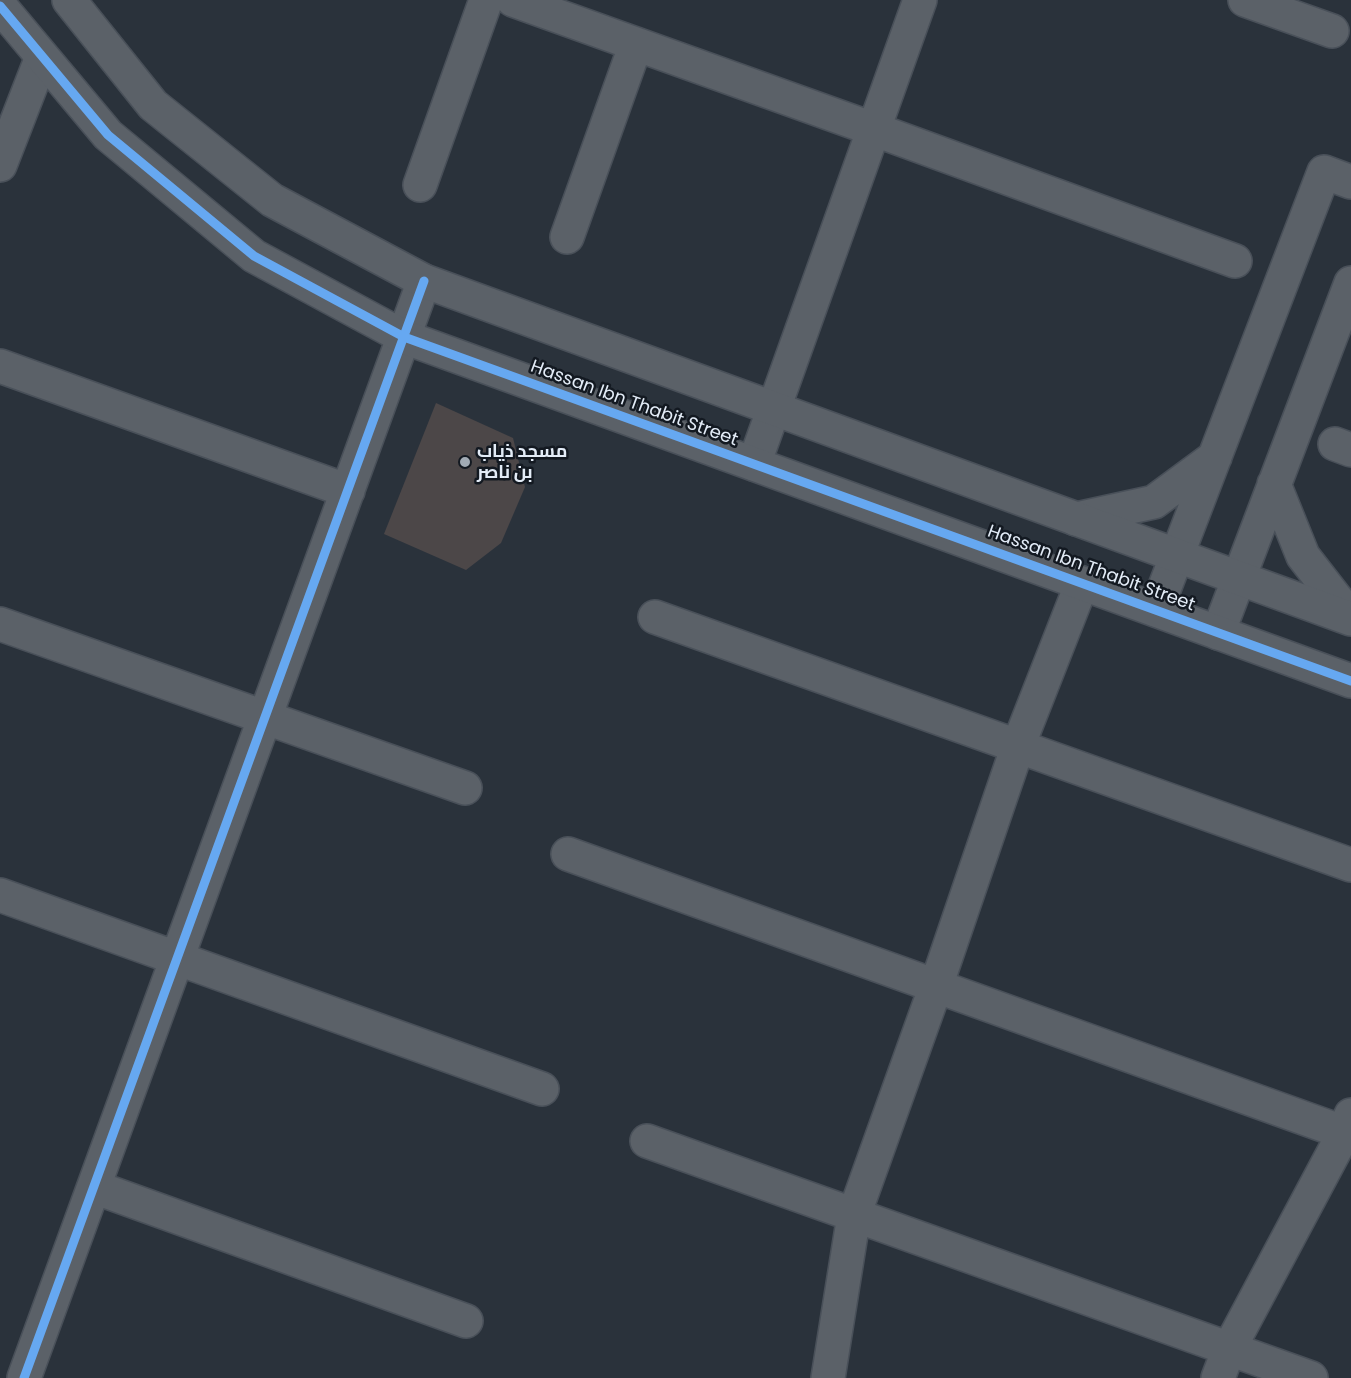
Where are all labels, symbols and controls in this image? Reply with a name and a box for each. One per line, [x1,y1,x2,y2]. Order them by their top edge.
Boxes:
street label: Hassan Ibn Thabit Street [527,356,741,452]
place label: مسجد ذياب بن ناصر [477,441,568,484]
marker: مسجد ذياب بن ناصر [458,455,472,469]
street label: Hassan Ibn Thabit Street [984,521,1198,617]

